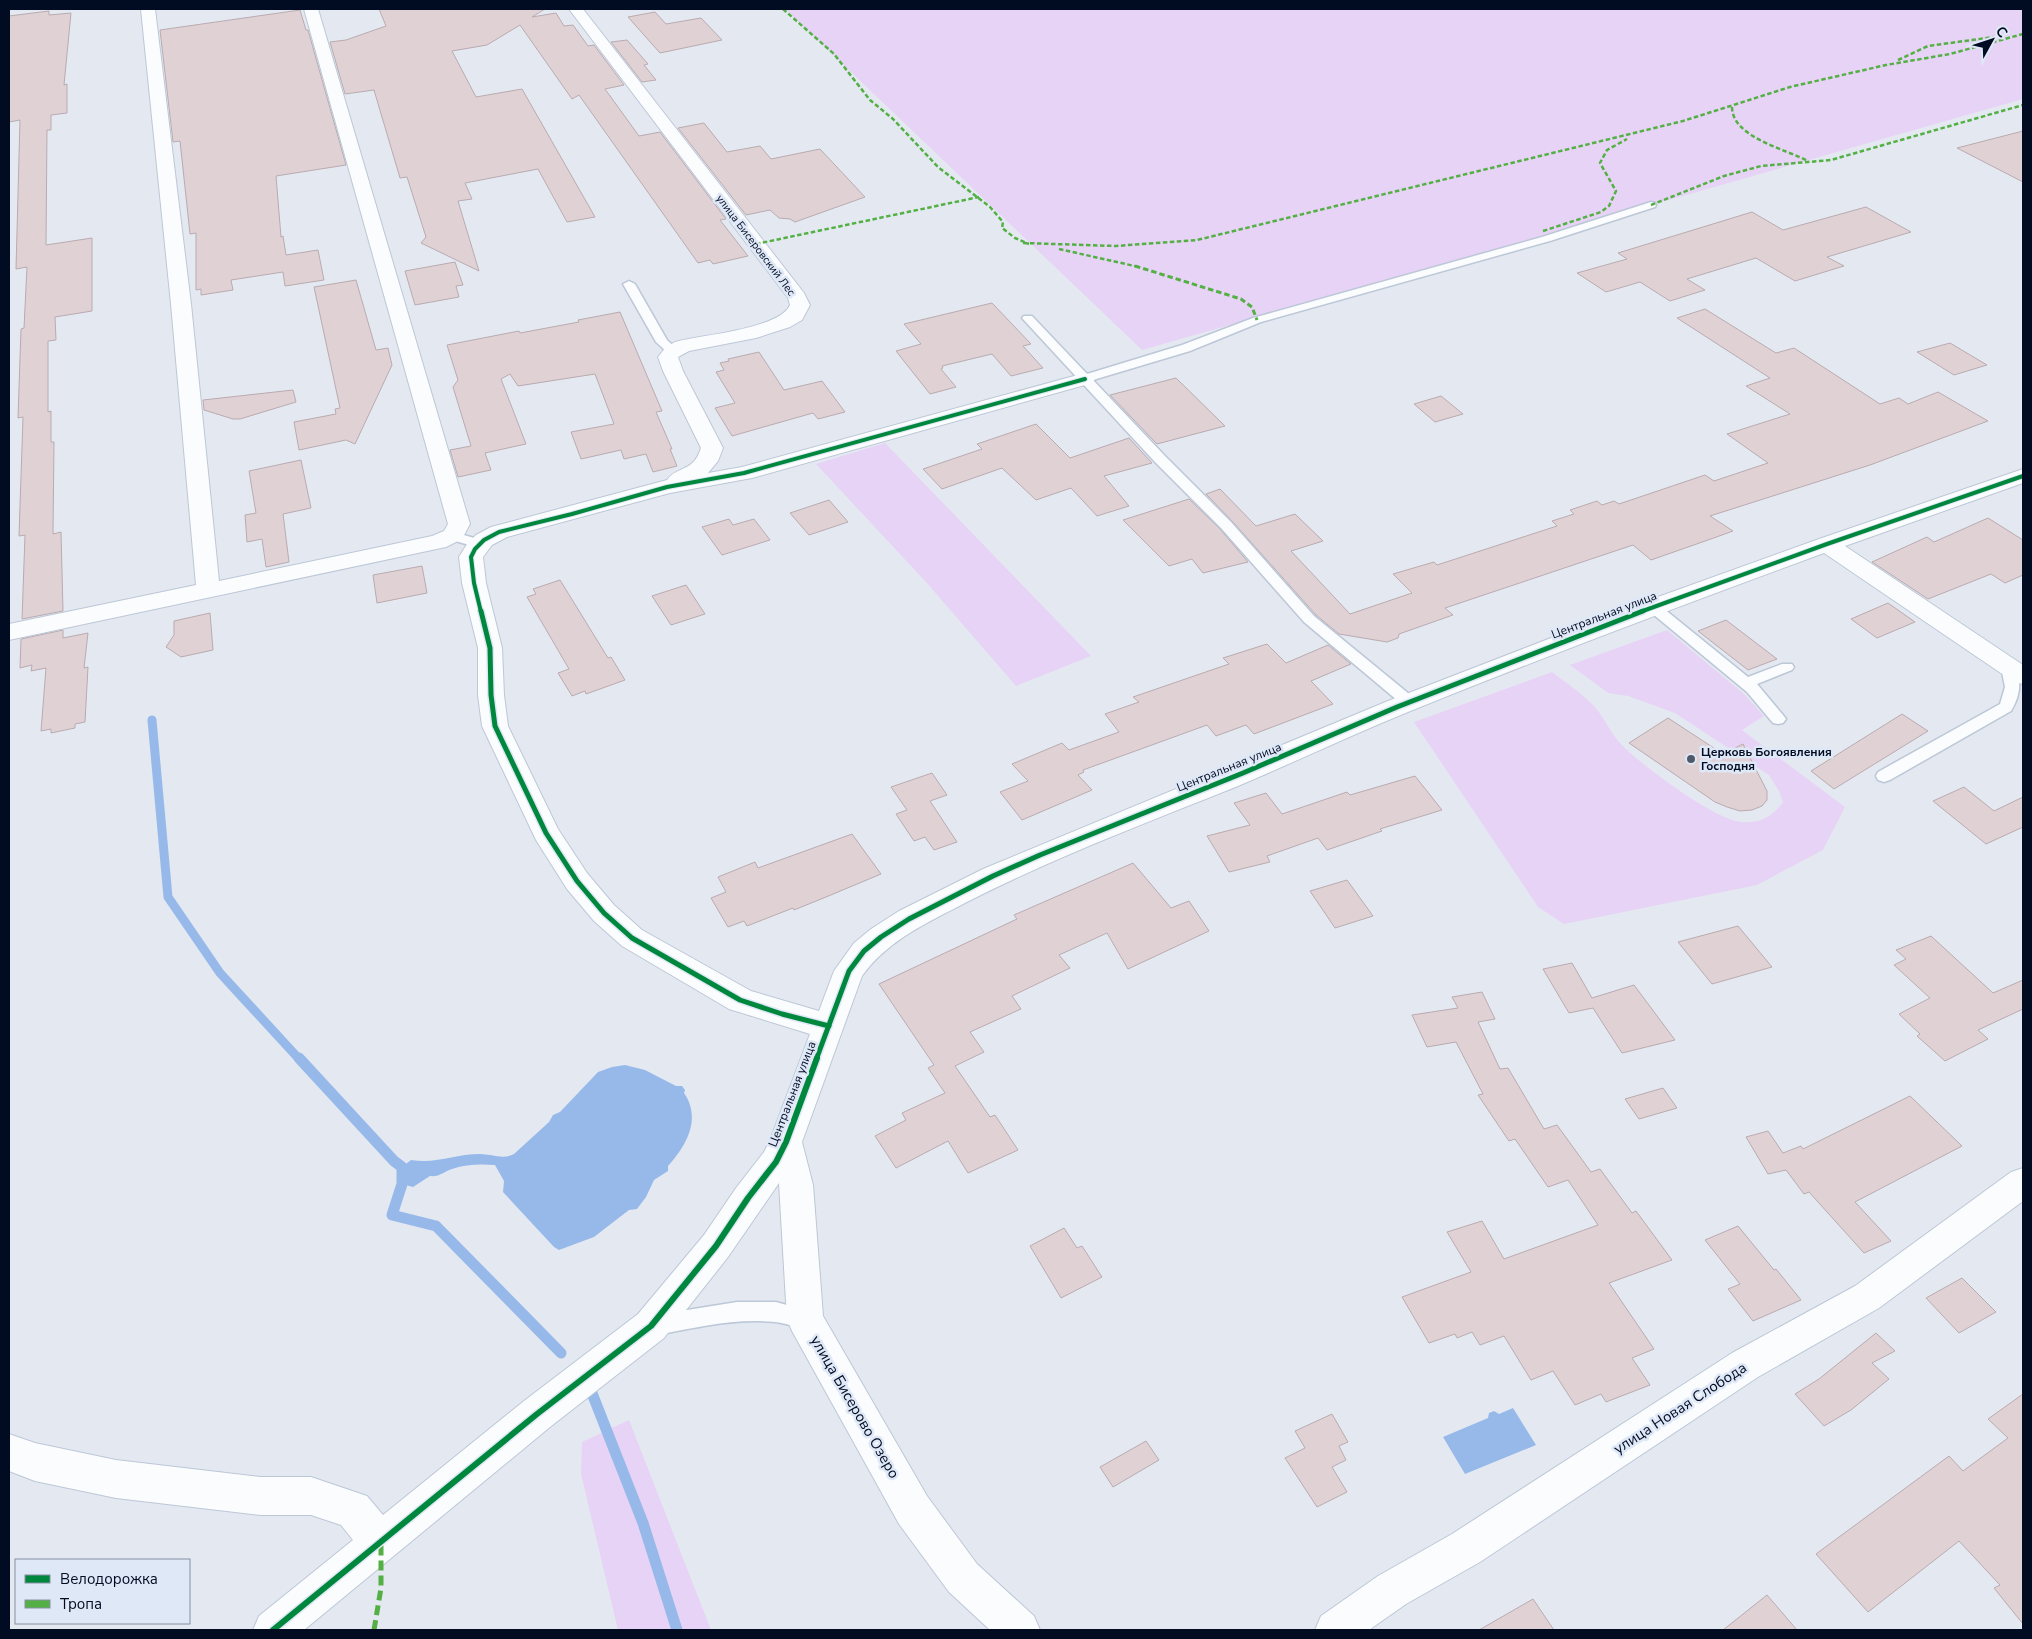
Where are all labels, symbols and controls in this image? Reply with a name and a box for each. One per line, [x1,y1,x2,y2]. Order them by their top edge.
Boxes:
north arrow [1967,15,2017,65]
text: С [1991,22,2012,42]
street label: улица Бисеровский Лес [713,192,799,299]
street label: Центральная улица [1549,587,1659,643]
street label: Центральная улица [1174,739,1284,795]
place label: Церковь Богоявления Господня [1701,744,1832,774]
marker: Церковь Богоявления Господня [1685,753,1697,765]
street label: Центральная улица [764,1039,820,1149]
street label: улица Бисерово Озеро [806,1332,904,1482]
street label: улица Новая Слобода [1610,1357,1750,1459]
legend [15,1559,190,1624]
text: Велодорожка [60,1569,158,1589]
text: Тропа [60,1594,102,1614]

